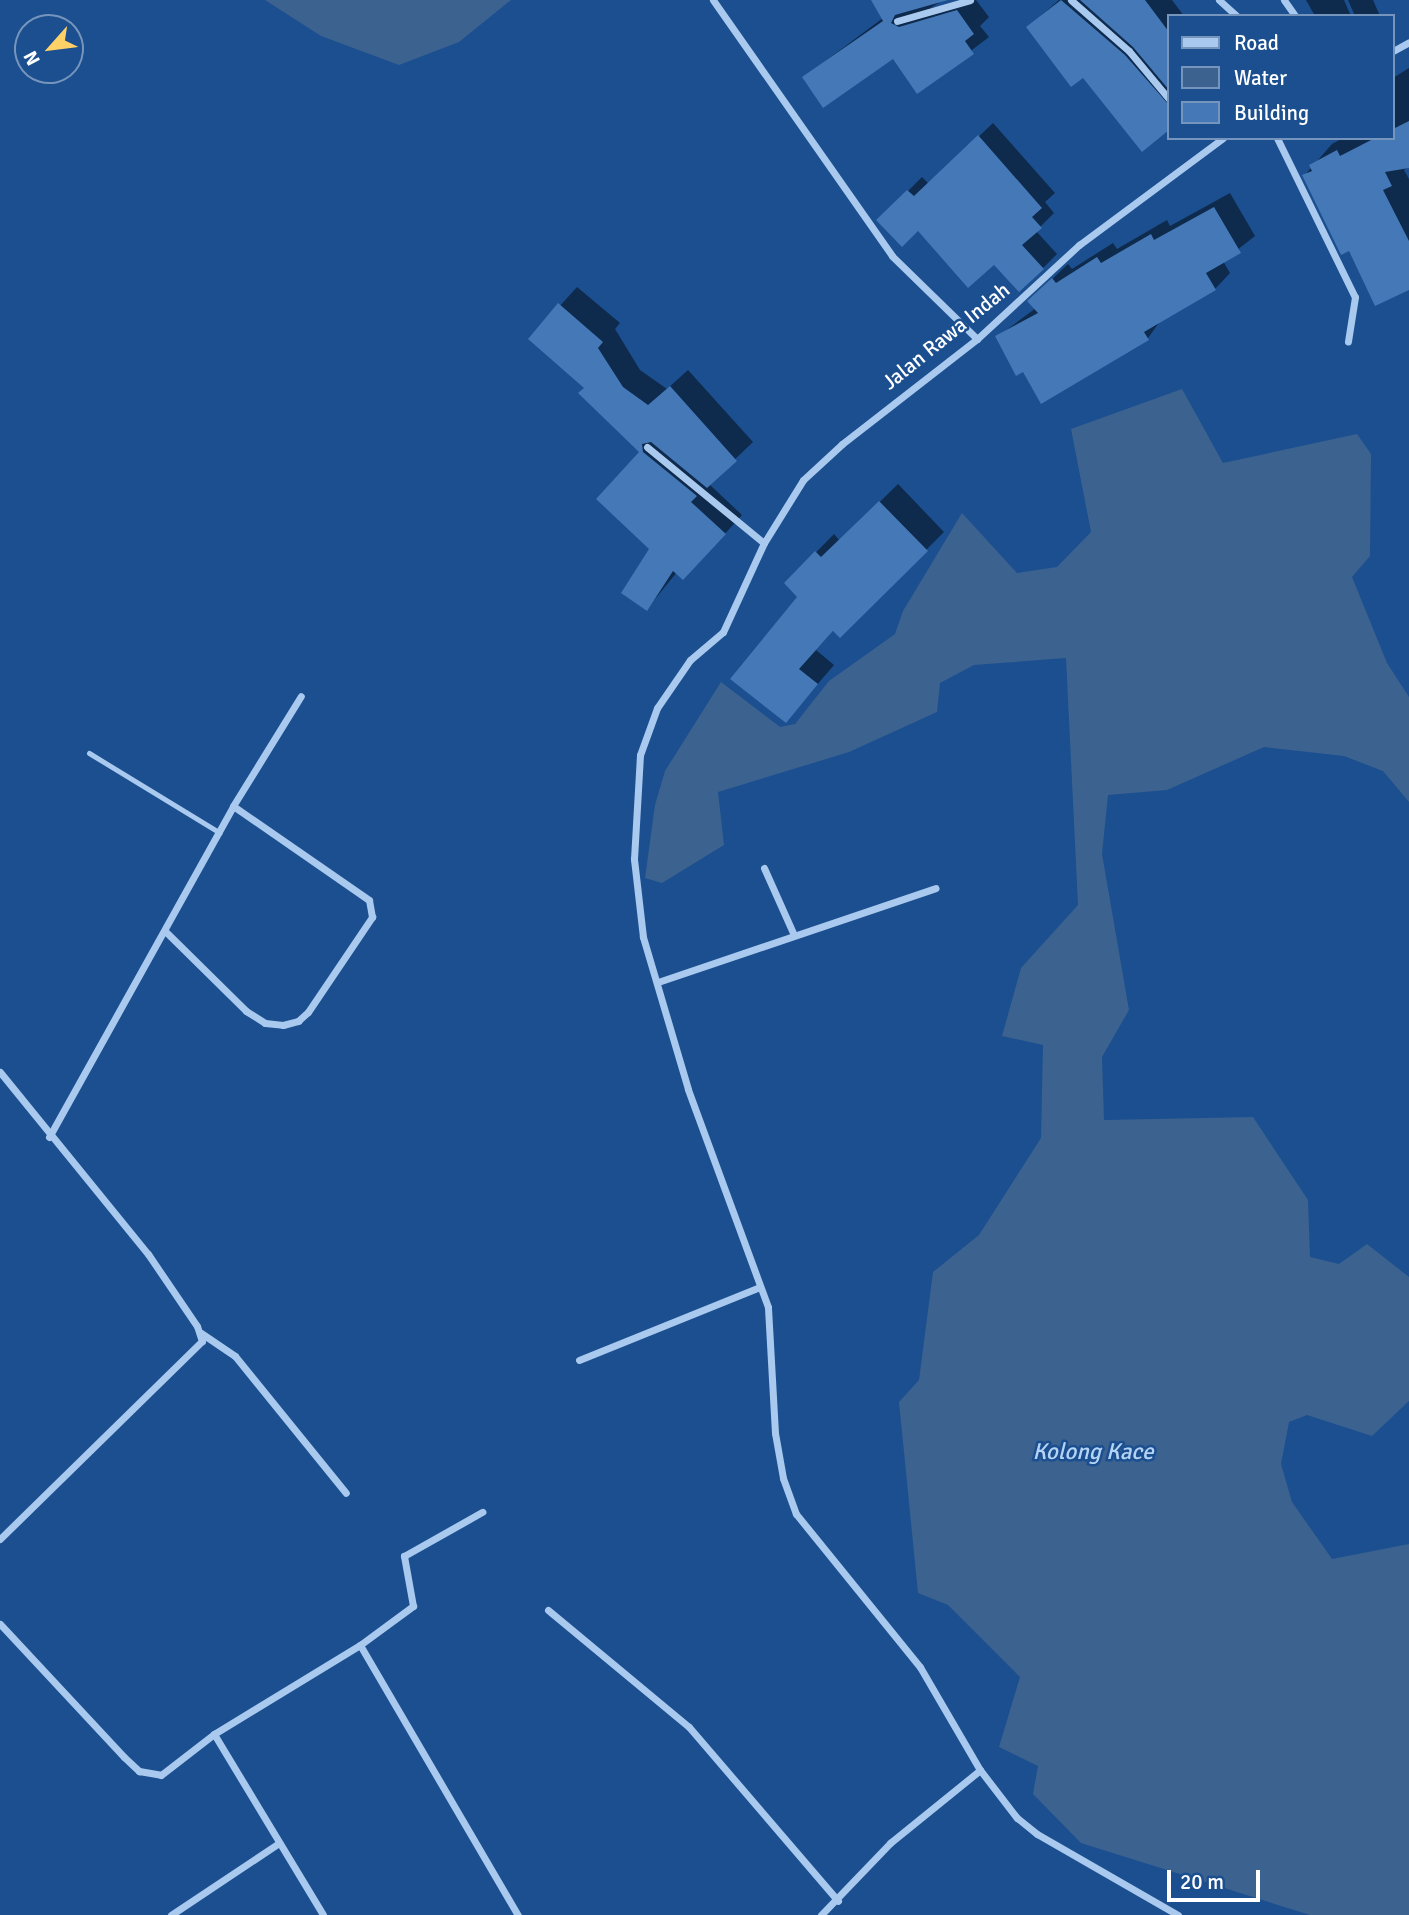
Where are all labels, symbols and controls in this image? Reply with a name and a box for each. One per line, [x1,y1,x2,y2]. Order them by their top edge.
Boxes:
north arrow [14,14,84,84]
legend [1168,14,1395,140]
text: Road [1234,30,1279,56]
text: N [19,46,46,69]
text: Water [1234,65,1287,91]
text: Building [1234,100,1309,126]
street label: Jalan Rawa Indah [877,277,1015,395]
water label: Kolong Kace [1032,1438,1154,1466]
scale bar [1171,1856,1264,1900]
text: 20 m [1180,1869,1224,1895]

